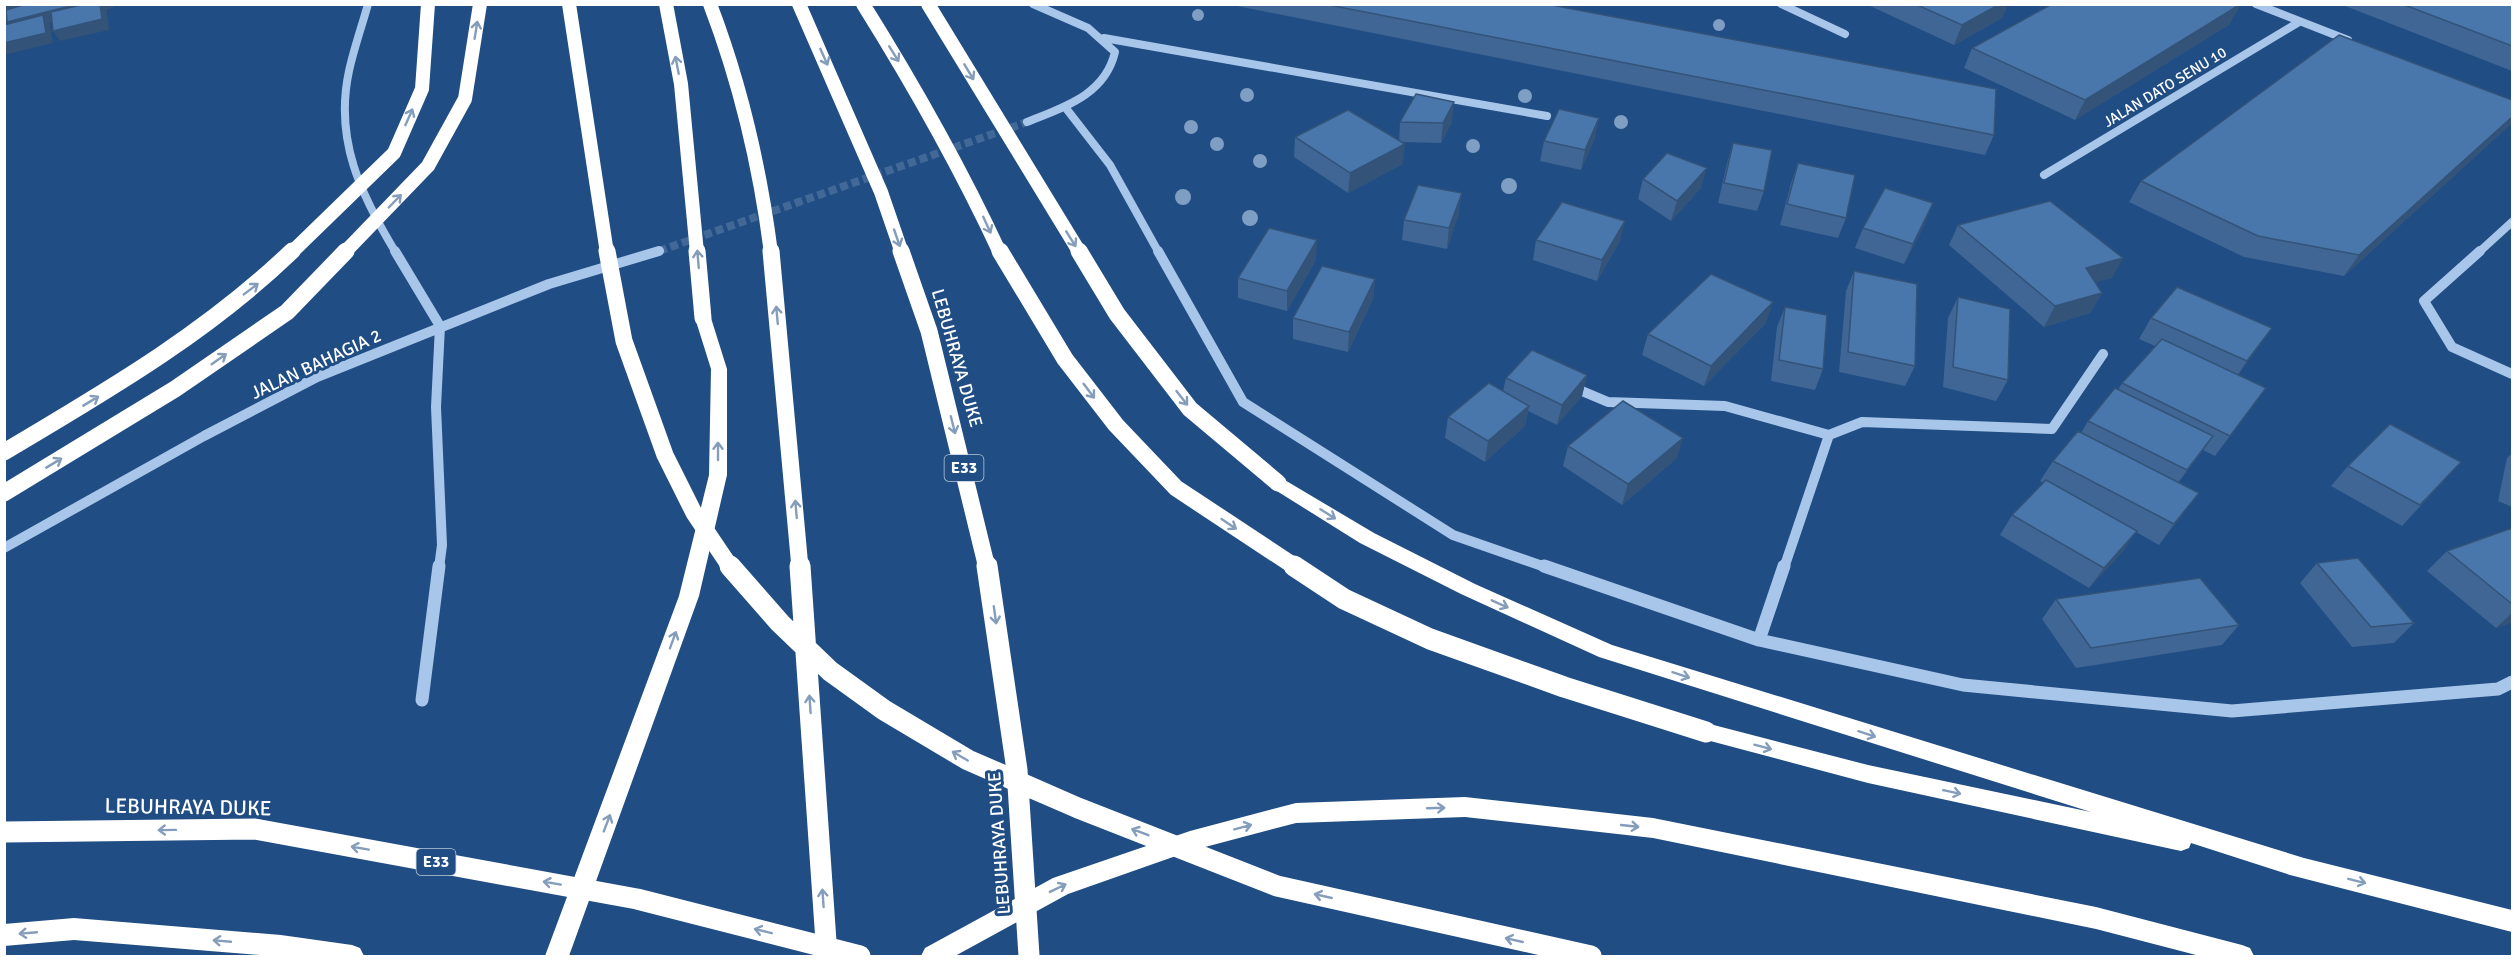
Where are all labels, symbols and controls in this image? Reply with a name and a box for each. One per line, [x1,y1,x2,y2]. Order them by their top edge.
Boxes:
one-way arrow [470,20,481,40]
street label: JALAN DATO SENU 10 [2100,43,2230,131]
one-way arrow [888,45,900,62]
one-way arrow [819,48,830,66]
one-way arrow [671,56,682,76]
one-way arrow [963,63,975,80]
one-way arrow [404,108,416,126]
one-way arrow [388,194,402,209]
one-way arrow [982,216,994,234]
one-way arrow [892,228,903,247]
one-way arrow [1065,230,1077,247]
one-way arrow [692,250,703,270]
one-way arrow [242,283,258,296]
street label: LEBUHRAYA DUKE [927,286,987,430]
one-way arrow [771,306,782,325]
street label: JALAN BAHAGIA 2 [247,324,385,404]
one-way arrow [211,353,227,365]
one-way arrow [1083,382,1096,398]
one-way arrow [1176,390,1189,406]
one-way arrow [82,394,99,406]
one-way arrow [947,415,959,434]
one-way arrow [712,441,724,461]
road number: E33 [944,455,984,481]
one-way arrow [46,456,63,469]
one-way arrow [790,500,801,520]
one-way arrow [1319,508,1336,520]
one-way arrow [1221,518,1237,530]
one-way arrow [1491,598,1509,610]
one-way arrow [989,604,1000,624]
one-way arrow [669,631,680,650]
one-way arrow [1671,670,1690,681]
one-way arrow [804,694,815,714]
one-way arrow [1857,729,1876,740]
one-way arrow [1753,742,1772,753]
one-way arrow [952,750,970,761]
street label: LEBUHRAYA DUKE [983,771,1015,915]
one-way arrow [1942,787,1961,799]
street label: LEBUHRAYA DUKE [104,793,272,821]
one-way arrow [1425,802,1445,814]
one-way arrow [602,814,613,833]
one-way arrow [1233,820,1252,832]
one-way arrow [1619,820,1639,831]
one-way arrow [158,824,178,836]
one-way arrow [1131,826,1150,837]
one-way arrow [351,842,371,853]
road number: E33 [416,849,456,875]
one-way arrow [2347,876,2366,888]
one-way arrow [543,877,563,888]
one-way arrow [1048,882,1066,894]
one-way arrow [818,889,829,909]
one-way arrow [1314,890,1333,902]
one-way arrow [754,924,773,936]
one-way arrow [19,928,39,939]
one-way arrow [1504,933,1523,945]
one-way arrow [213,935,233,946]

